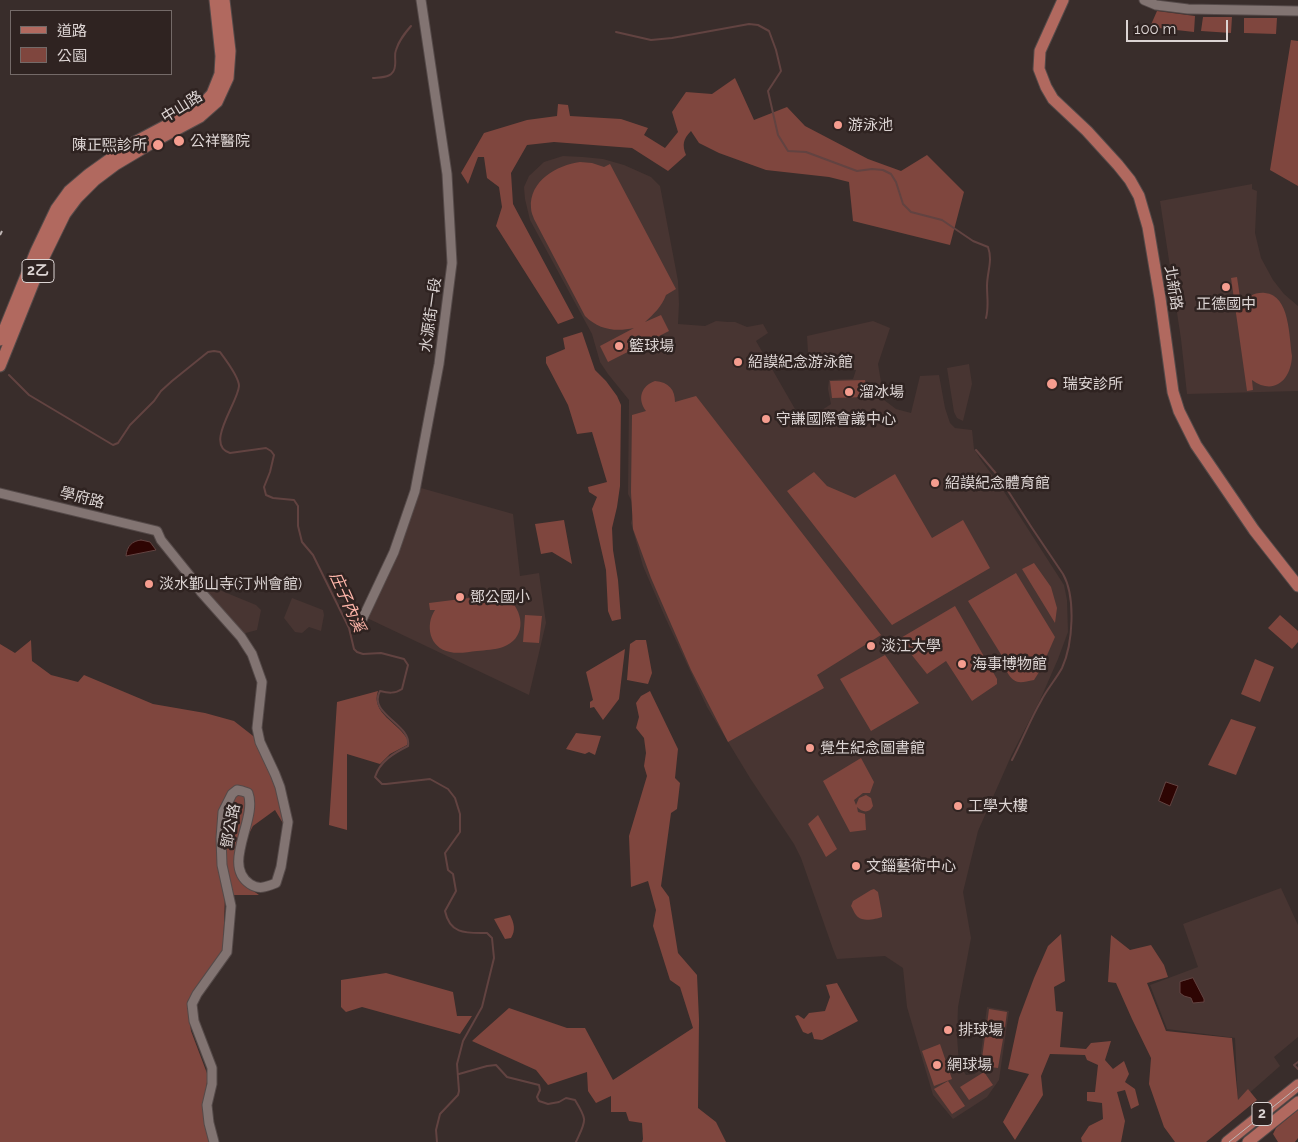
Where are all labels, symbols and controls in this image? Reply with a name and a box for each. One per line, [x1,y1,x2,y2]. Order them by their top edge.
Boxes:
legend [10,10,172,75]
scale bar [1128,10,1230,42]
text: 100 m [1134,20,1176,38]
text: 道路 [57,22,87,40]
text: 公園 [57,47,87,65]
street label: 中山路 [158,87,206,127]
place label: 游泳池 [848,116,893,134]
marker: 游泳池 [832,119,844,131]
place label: 公祥醫院 [190,132,250,150]
marker: 公祥醫院 [172,134,186,148]
place label: 陳正煕診所 [72,136,147,154]
marker: 陳正煕診所 [151,138,165,152]
road number: 2乙 [22,260,54,282]
street label: 北新路 [1161,264,1185,312]
street label: 水源街一段 [417,277,445,353]
marker: 正德國中 [1220,281,1232,293]
place label: 正德國中 [1196,295,1256,313]
place label: 籃球場 [629,337,674,355]
marker: 籃球場 [613,340,625,352]
place label: 紹謨紀念游泳館 [748,353,853,371]
marker: 紹謨紀念游泳館 [732,356,744,368]
place label: 瑞安診所 [1063,375,1123,393]
marker: 瑞安診所 [1045,377,1059,391]
place label: 溜冰場 [859,383,904,401]
marker: 溜冰場 [843,386,855,398]
place label: 守謙國際會議中心 [776,410,896,428]
marker: 守謙國際會議中心 [760,413,772,425]
place label: 紹謨紀念體育館 [945,474,1050,492]
marker: 紹謨紀念體育館 [929,477,941,489]
street label: 學府路 [58,484,106,512]
water label: 庄子內溪 [325,569,369,635]
place label: 淡水鄞山寺(汀州會館) [159,575,302,593]
marker: 淡水鄞山寺(汀州會館) [143,578,155,590]
place label: 鄧公國小 [470,588,530,606]
marker: 鄧公國小 [454,591,466,603]
place label: 淡江大學 [881,637,941,655]
marker: 淡江大學 [865,640,877,652]
place label: 海事博物館 [972,655,1047,673]
marker: 海事博物館 [956,658,968,670]
place label: 覺生紀念圖書館 [820,739,925,757]
marker: 覺生紀念圖書館 [804,742,816,754]
place label: 工學大樓 [968,797,1028,815]
marker: 工學大樓 [952,800,964,812]
street label: 鄧公路 [218,802,244,850]
place label: 文錙藝術中心 [866,857,956,875]
marker: 文錙藝術中心 [850,860,862,872]
place label: 排球場 [958,1021,1003,1039]
marker: 排球場 [942,1024,954,1036]
place label: 網球場 [947,1056,992,1074]
marker: 網球場 [931,1059,943,1071]
road number: 2 [1252,1102,1272,1126]

